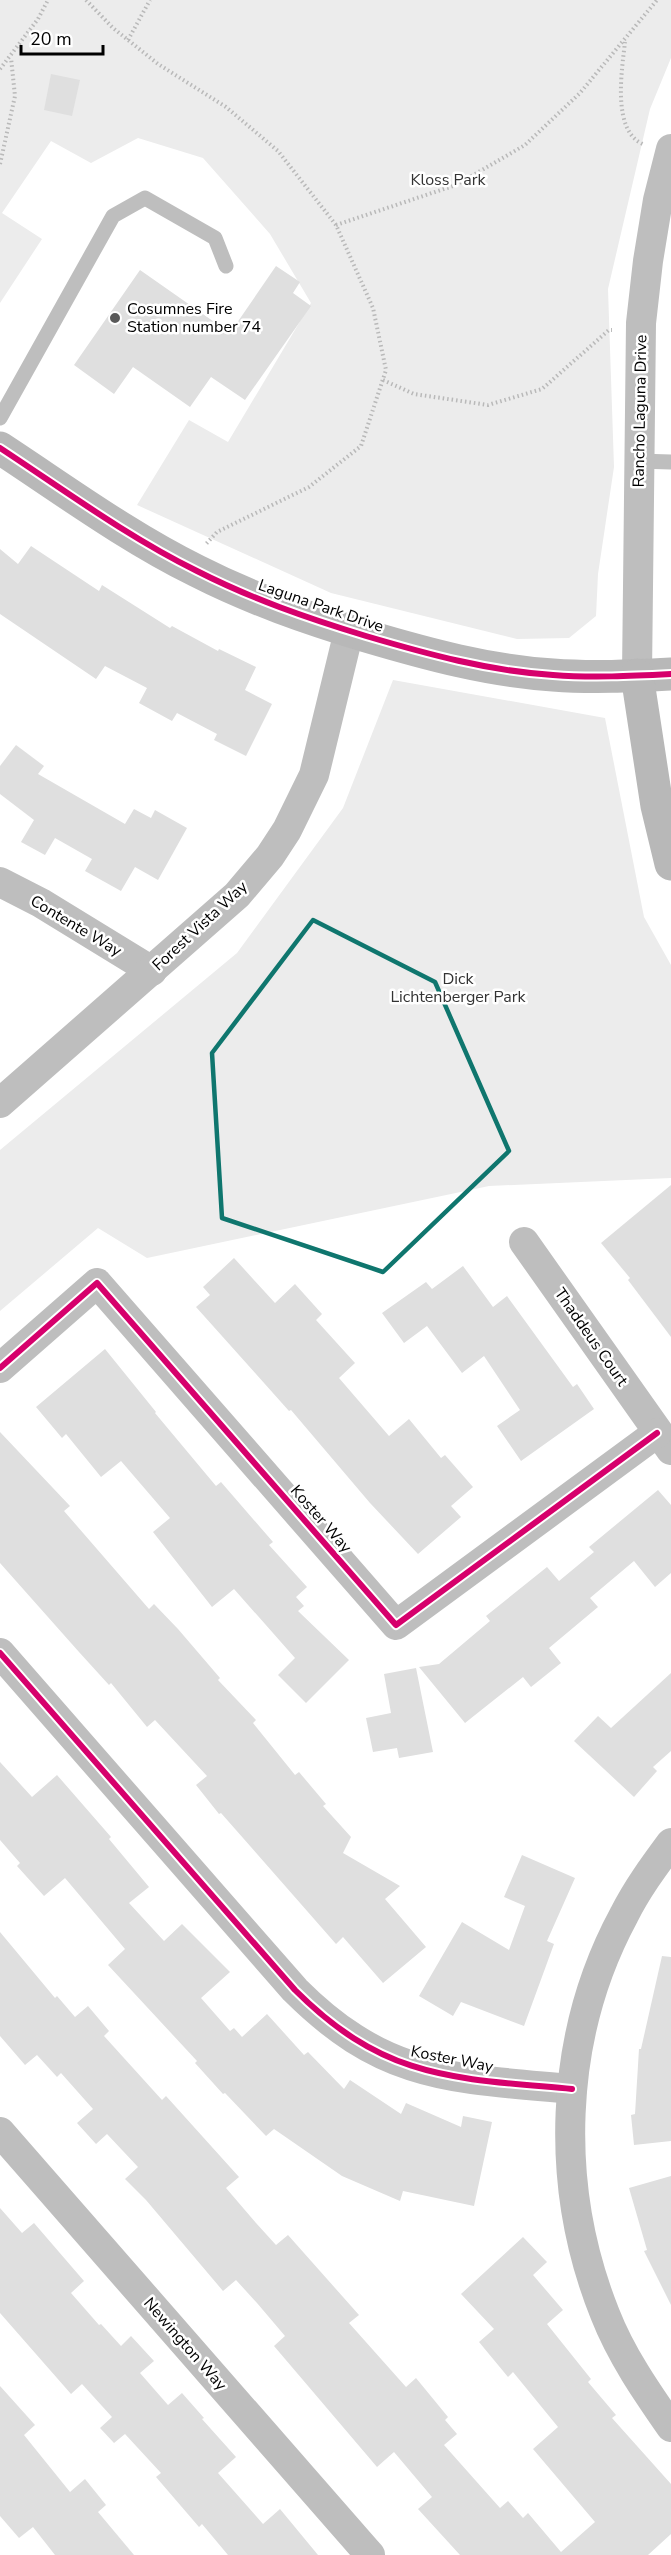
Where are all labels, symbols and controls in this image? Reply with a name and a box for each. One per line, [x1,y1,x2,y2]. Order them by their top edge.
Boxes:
scale bar [21,18,104,56]
text: 20 m [30,27,72,51]
park label: Kloss Park [410,169,486,191]
place label: Cosumnes Fire Station number 74 [127,298,261,338]
marker: Cosumnes Fire Station number 74 [108,311,122,325]
street label: Rancho Laguna Drive [628,334,652,488]
street label: Laguna Park Drive [255,574,387,638]
street label: Forest Vista Way [148,876,253,976]
street label: Contente Way [26,890,126,962]
park label: Dick Lichtenberger Park [390,968,527,1008]
street label: Thaddeus Court [549,1284,633,1391]
street label: Koster Way [285,1480,357,1558]
street label: Koster Way [409,2040,496,2078]
street label: Newington Way [138,2293,232,2396]

